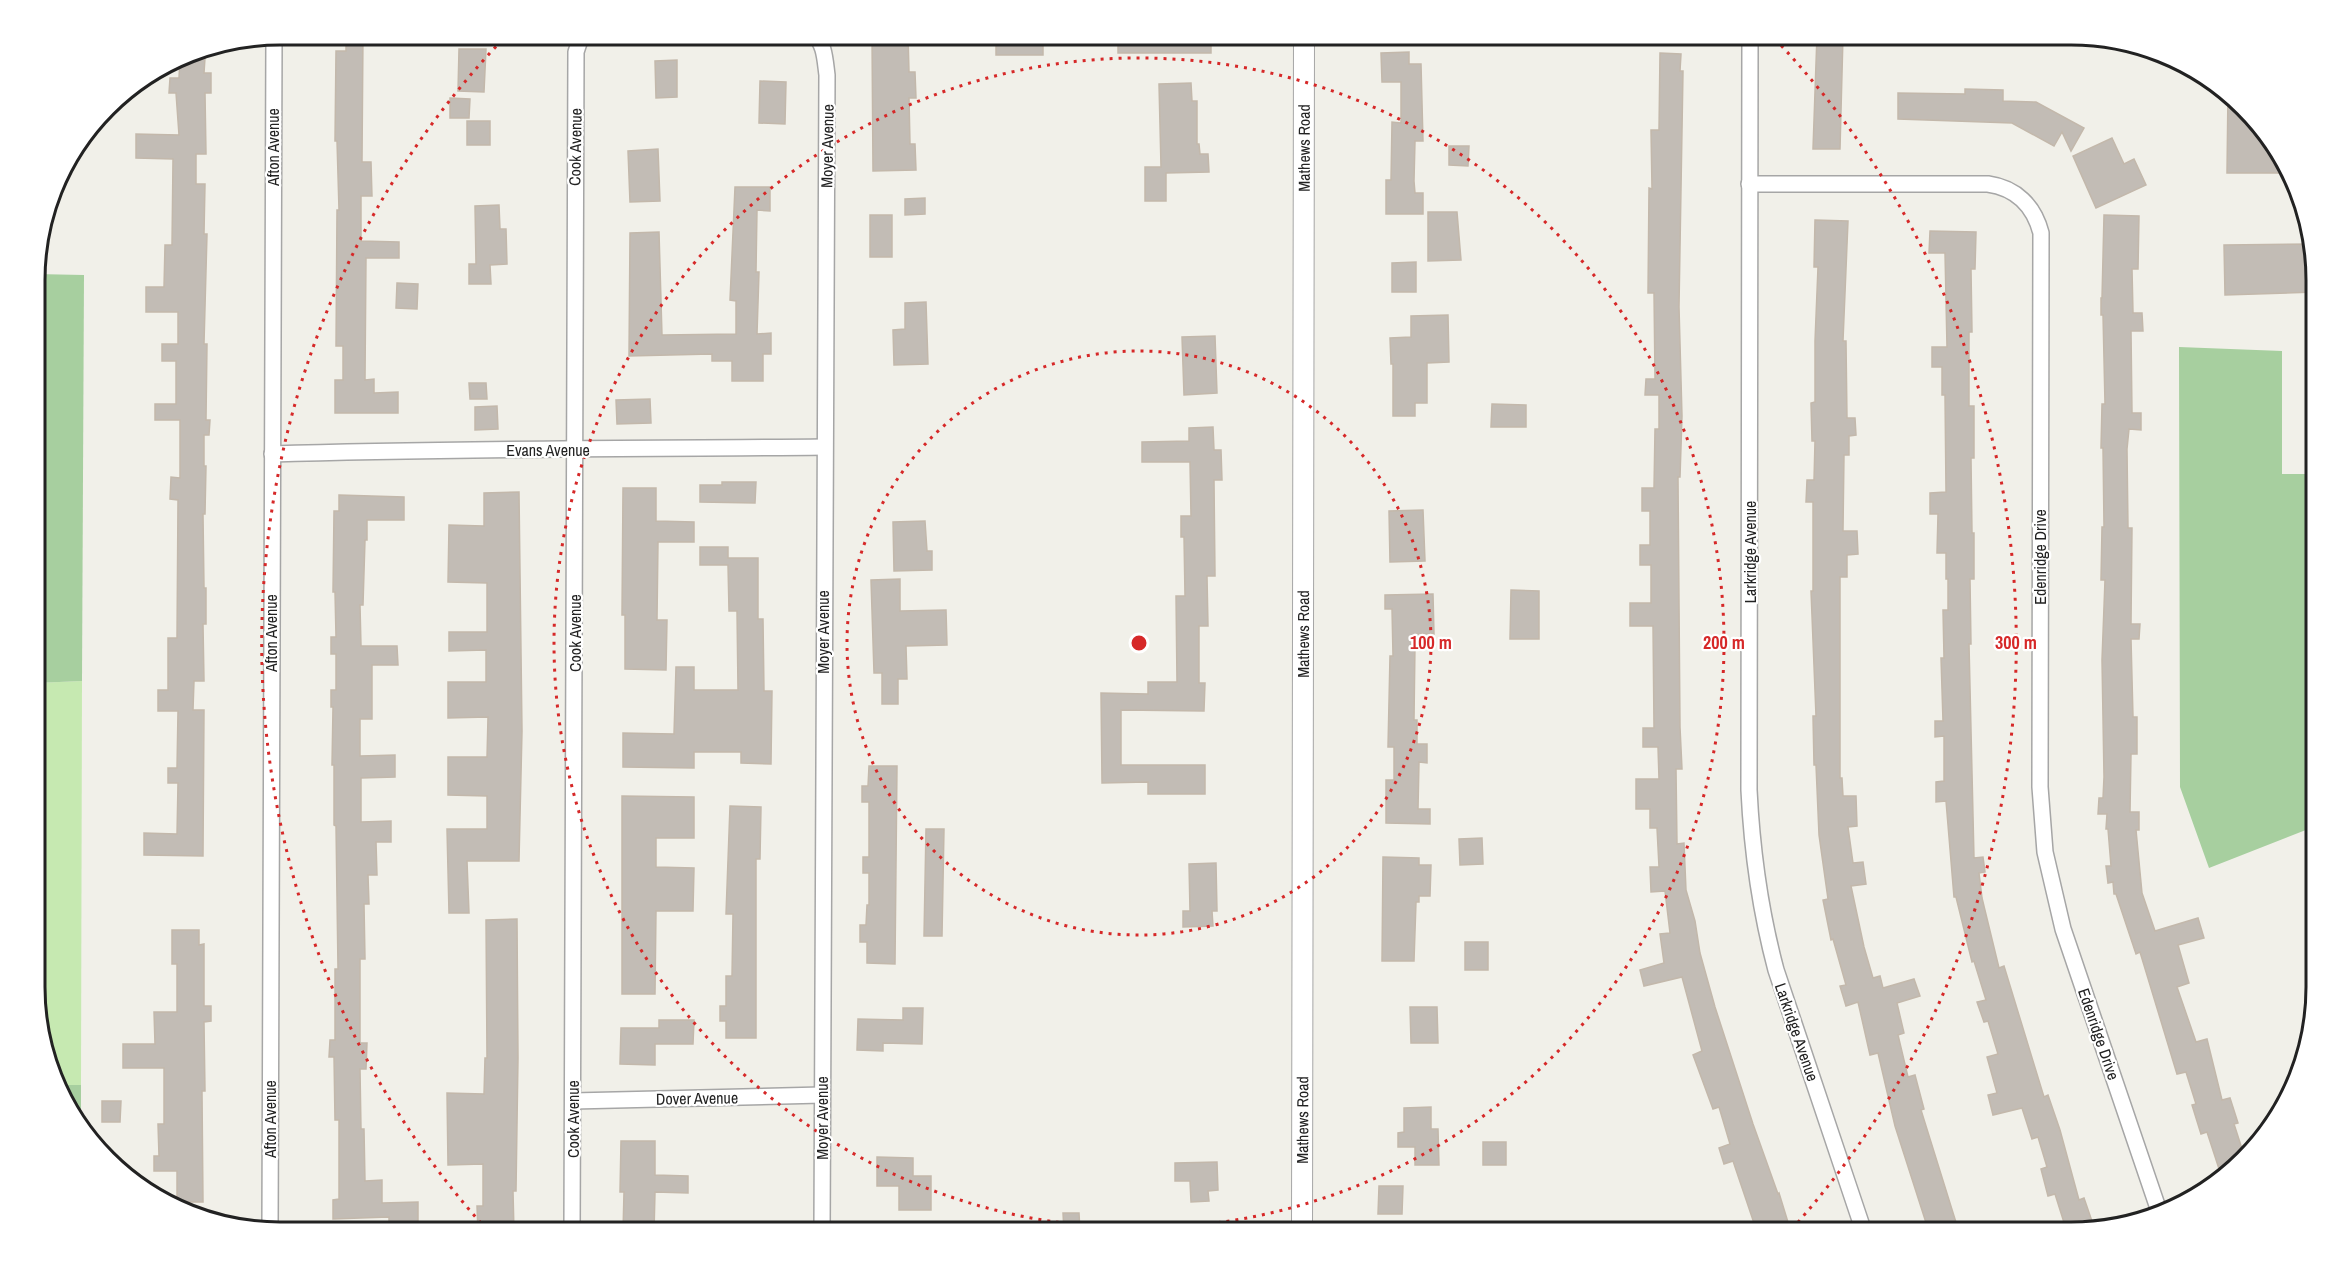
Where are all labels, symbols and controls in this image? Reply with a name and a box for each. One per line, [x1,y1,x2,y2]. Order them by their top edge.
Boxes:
street label: Moyer Avenue [815,104,839,188]
street label: Mathews Road [1293,104,1315,192]
street label: Afton Avenue [262,108,284,187]
street label: Cook Avenue [563,108,587,186]
street label: Evans Avenue [506,439,590,461]
street label: Larkridge Avenue [1739,501,1761,603]
street label: Edenridge Drive [2029,509,2051,605]
street label: Moyer Avenue [812,590,834,674]
street label: Mathews Road [1292,590,1314,678]
street label: Afton Avenue [260,594,282,673]
street label: Cook Avenue [564,594,586,672]
text: 100 m [1410,630,1452,655]
text: 200 m [1703,630,1745,655]
text: 300 m [1995,630,2037,655]
centre of rings [1129,633,1149,653]
street label: Larkridge Avenue [1770,980,1824,1084]
street label: Edenridge Drive [2073,985,2125,1083]
street label: Moyer Avenue [811,1076,833,1160]
street label: Mathews Road [1291,1076,1313,1164]
street label: Afton Avenue [259,1080,281,1159]
street label: Cook Avenue [562,1080,584,1158]
street label: Dover Avenue [656,1086,738,1110]

